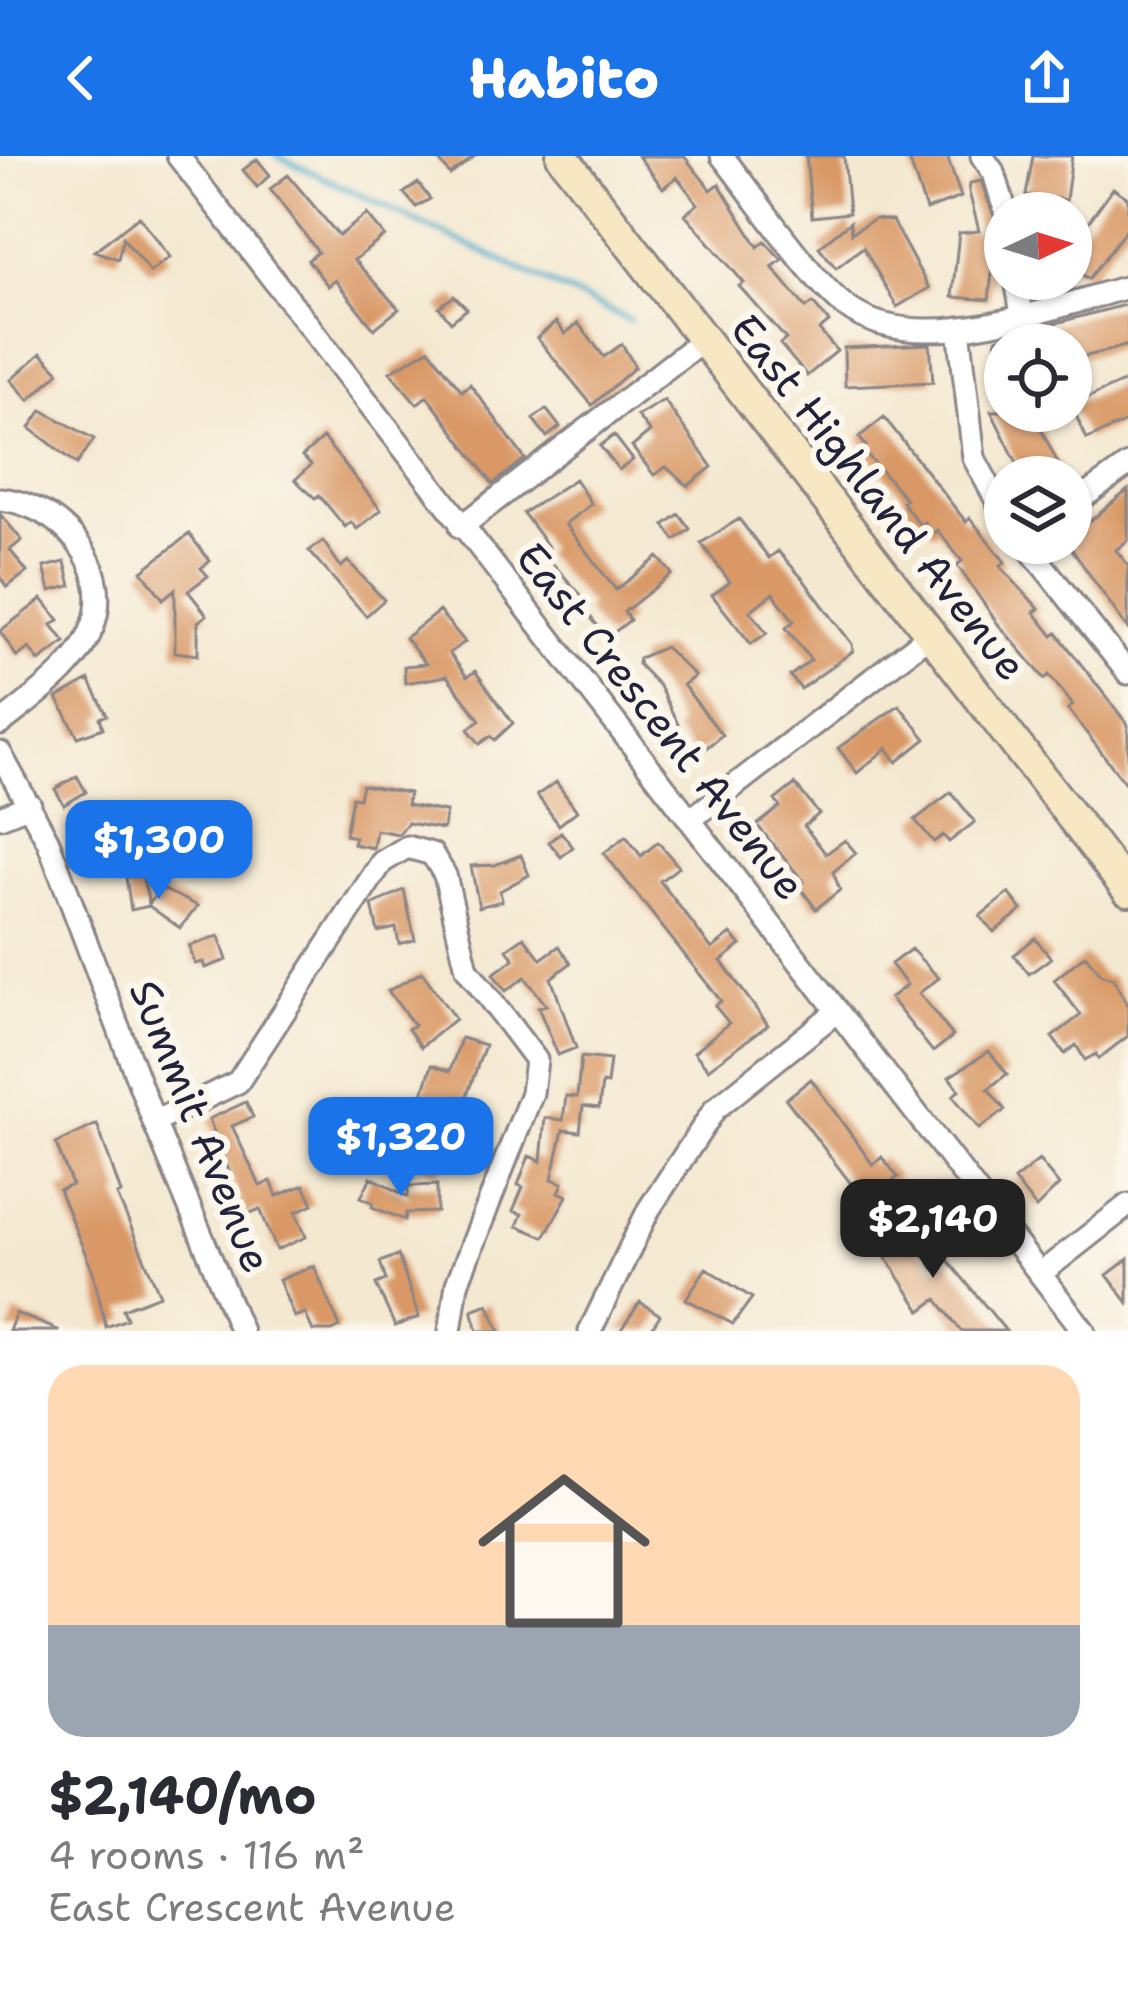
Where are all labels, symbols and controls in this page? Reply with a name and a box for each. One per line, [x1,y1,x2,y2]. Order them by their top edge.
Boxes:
text: Habito [469,42,659,114]
icon: back [48,45,114,111]
icon: share [1014,45,1080,111]
north arrow [984,192,1092,300]
map controls [984,192,1092,564]
street label: East Highland Avenue [718,302,1040,692]
button: locate [984,324,1092,432]
button: layers [984,456,1092,564]
street label: East Crescent Avenue [504,531,818,911]
pin: $1,300 [61,800,257,902]
text: $1,300 [92,813,226,865]
street label: Summit Avenue [117,971,285,1281]
pin: $1,320 [303,1097,499,1199]
text: $1,320 [335,1110,467,1162]
pin: $2,140 [835,1179,1031,1281]
text: $2,140 [867,1192,999,1244]
icon: home [456,1443,672,1659]
text: $2,140/mo [48,1761,317,1829]
text: 4 rooms · 116 m² [48,1829,365,1881]
text: East Crescent Avenue [48,1881,456,1933]

